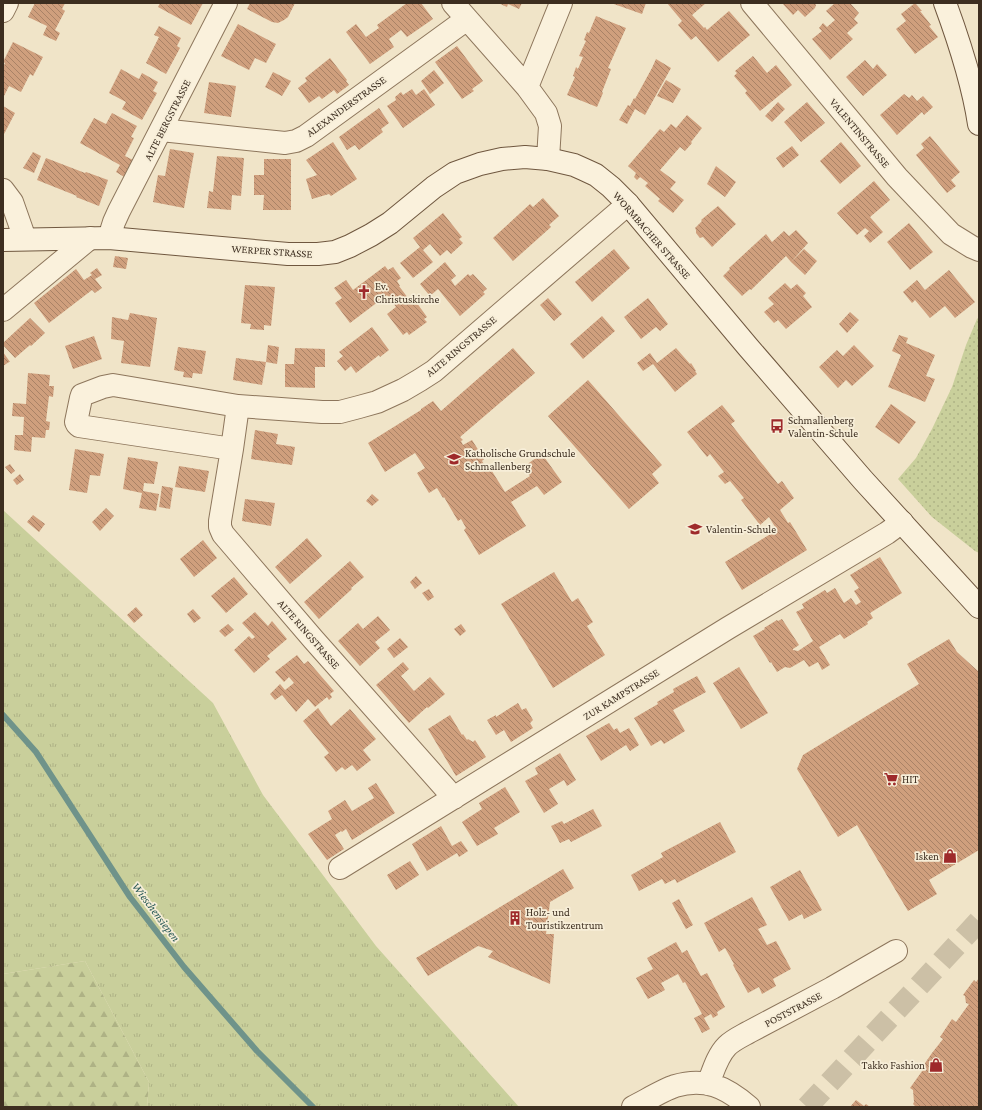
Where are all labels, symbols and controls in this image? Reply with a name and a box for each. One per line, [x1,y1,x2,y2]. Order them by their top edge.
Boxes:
street label: ALEXANDERSTRASSE [304,73,388,139]
street label: ALTE BERGSTRASSE [141,77,193,163]
street label: VALENTINSTRASSE [828,96,892,170]
street label: WORMBACHER STRASSE [611,189,693,281]
street label: WERPER STRASSE [231,242,313,260]
place label: Ev. Christuskirche [375,280,440,305]
church icon: Ev. Christuskirche [356,284,372,300]
street label: ALTE RINGSTRASSE [423,313,499,379]
place label: Schmallenberg Valentin-Schule [788,414,858,439]
bus stop icon: Schmallenberg Valentin-Schule [769,418,785,434]
place label: Katholische Grundschule Schmallenberg [465,447,576,473]
school or university icon: Katholische Grundschule Schmallenberg [446,451,462,467]
school or university icon: Valentin-Schule [687,521,703,537]
place label: Valentin-Schule [706,523,776,535]
street label: ALTE RINGSTRASSE [276,597,342,671]
street label: ZUR KAMPSTRASSE [581,666,661,722]
supermarket icon: HIT [883,771,899,787]
place label: HIT [902,773,919,785]
shop icon: Isken [942,848,958,864]
place label: Isken [915,850,939,862]
water label: Wieschensiepen [129,880,183,944]
place label: Holz- und Touristikzentrum [526,906,604,931]
building icon: Holz- und Touristikzentrum [507,910,523,926]
street label: POSTSTRASSE [762,989,824,1029]
shop icon: Takko Fashion [928,1057,944,1073]
place label: Takko Fashion [862,1059,925,1071]

